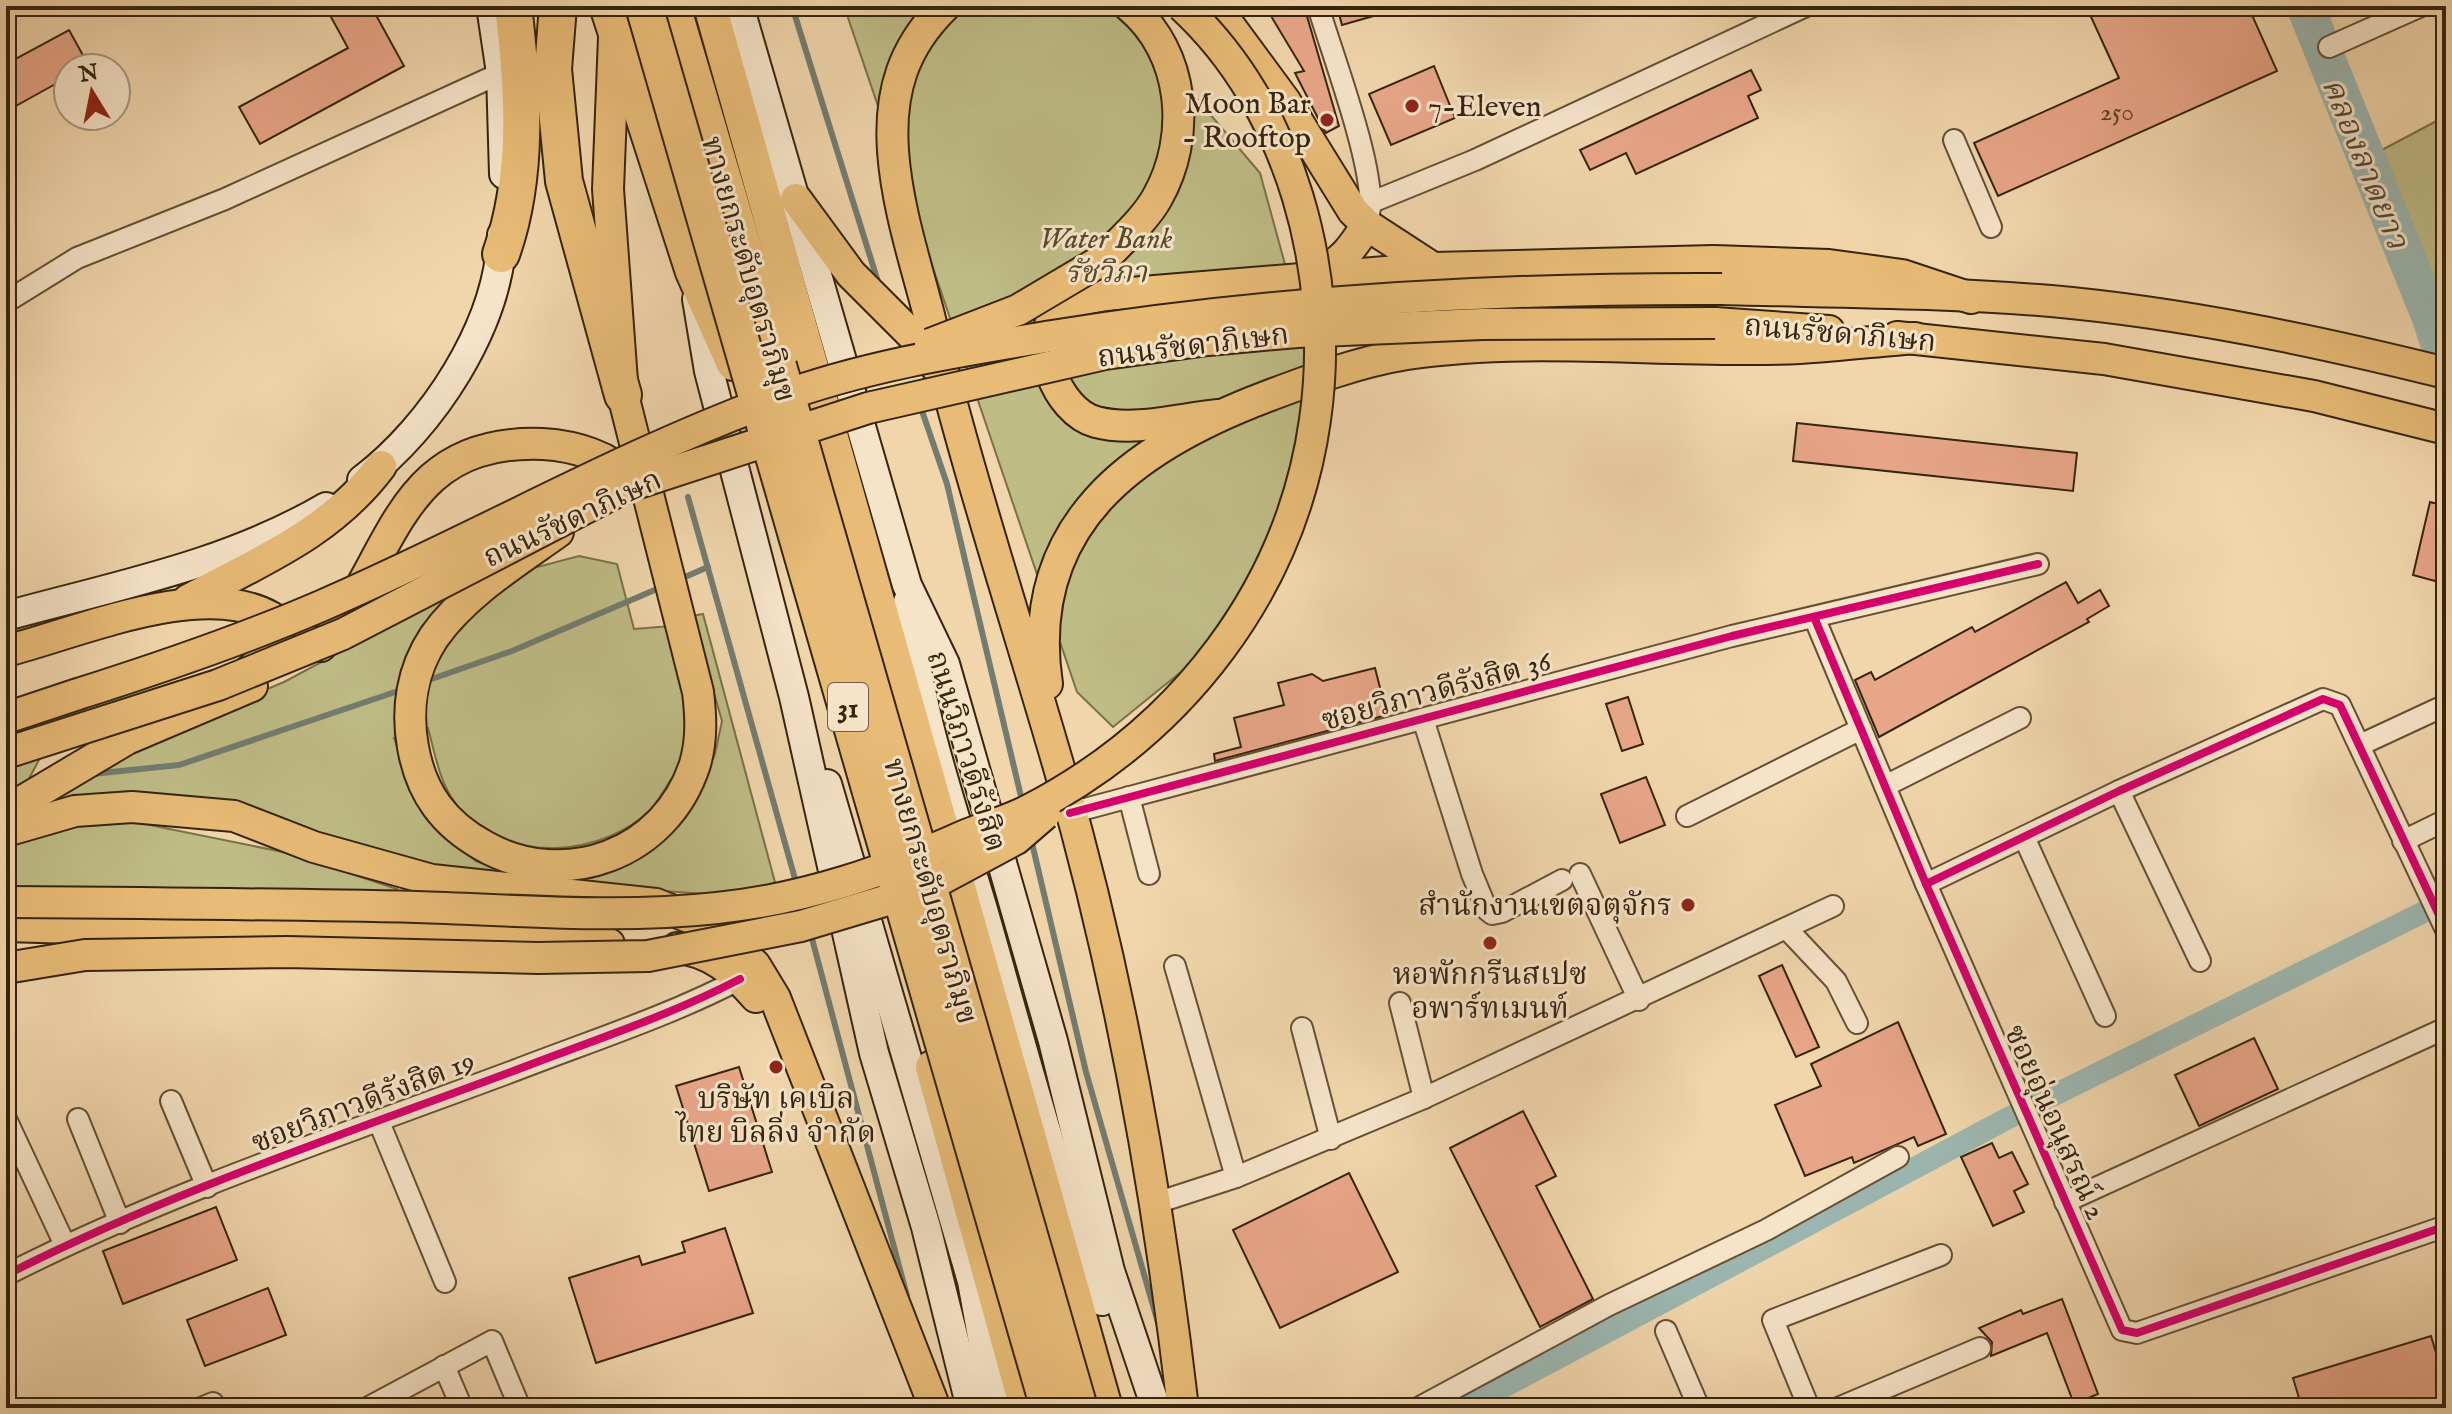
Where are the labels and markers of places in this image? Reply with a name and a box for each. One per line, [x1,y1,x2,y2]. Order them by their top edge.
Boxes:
place label: Moon Bar - Rooftop [1182,86,1311,158]
place label: 7-Eleven [1428,89,1542,127]
marker: 7-Eleven [1403,97,1421,115]
marker: Moon Bar - Rooftop [1318,111,1336,129]
place label: สำนักงานเขตจตุจักร [1418,888,1672,926]
marker: สำนักงานเขตจตุจักร [1679,896,1697,914]
marker: หอพักกรีนสเปซ อพาร์ทเมนท์ [1481,934,1499,952]
place label: หอพักกรีนสเปซ อพาร์ทเมนท์ [1392,957,1588,1029]
marker: บริษัท เคเบิล ไทย บิลลิ่ง จำกัด [767,1058,785,1076]
place label: บริษัท เคเบิล ไทย บิลลิ่ง จำกัด [674,1081,876,1153]

